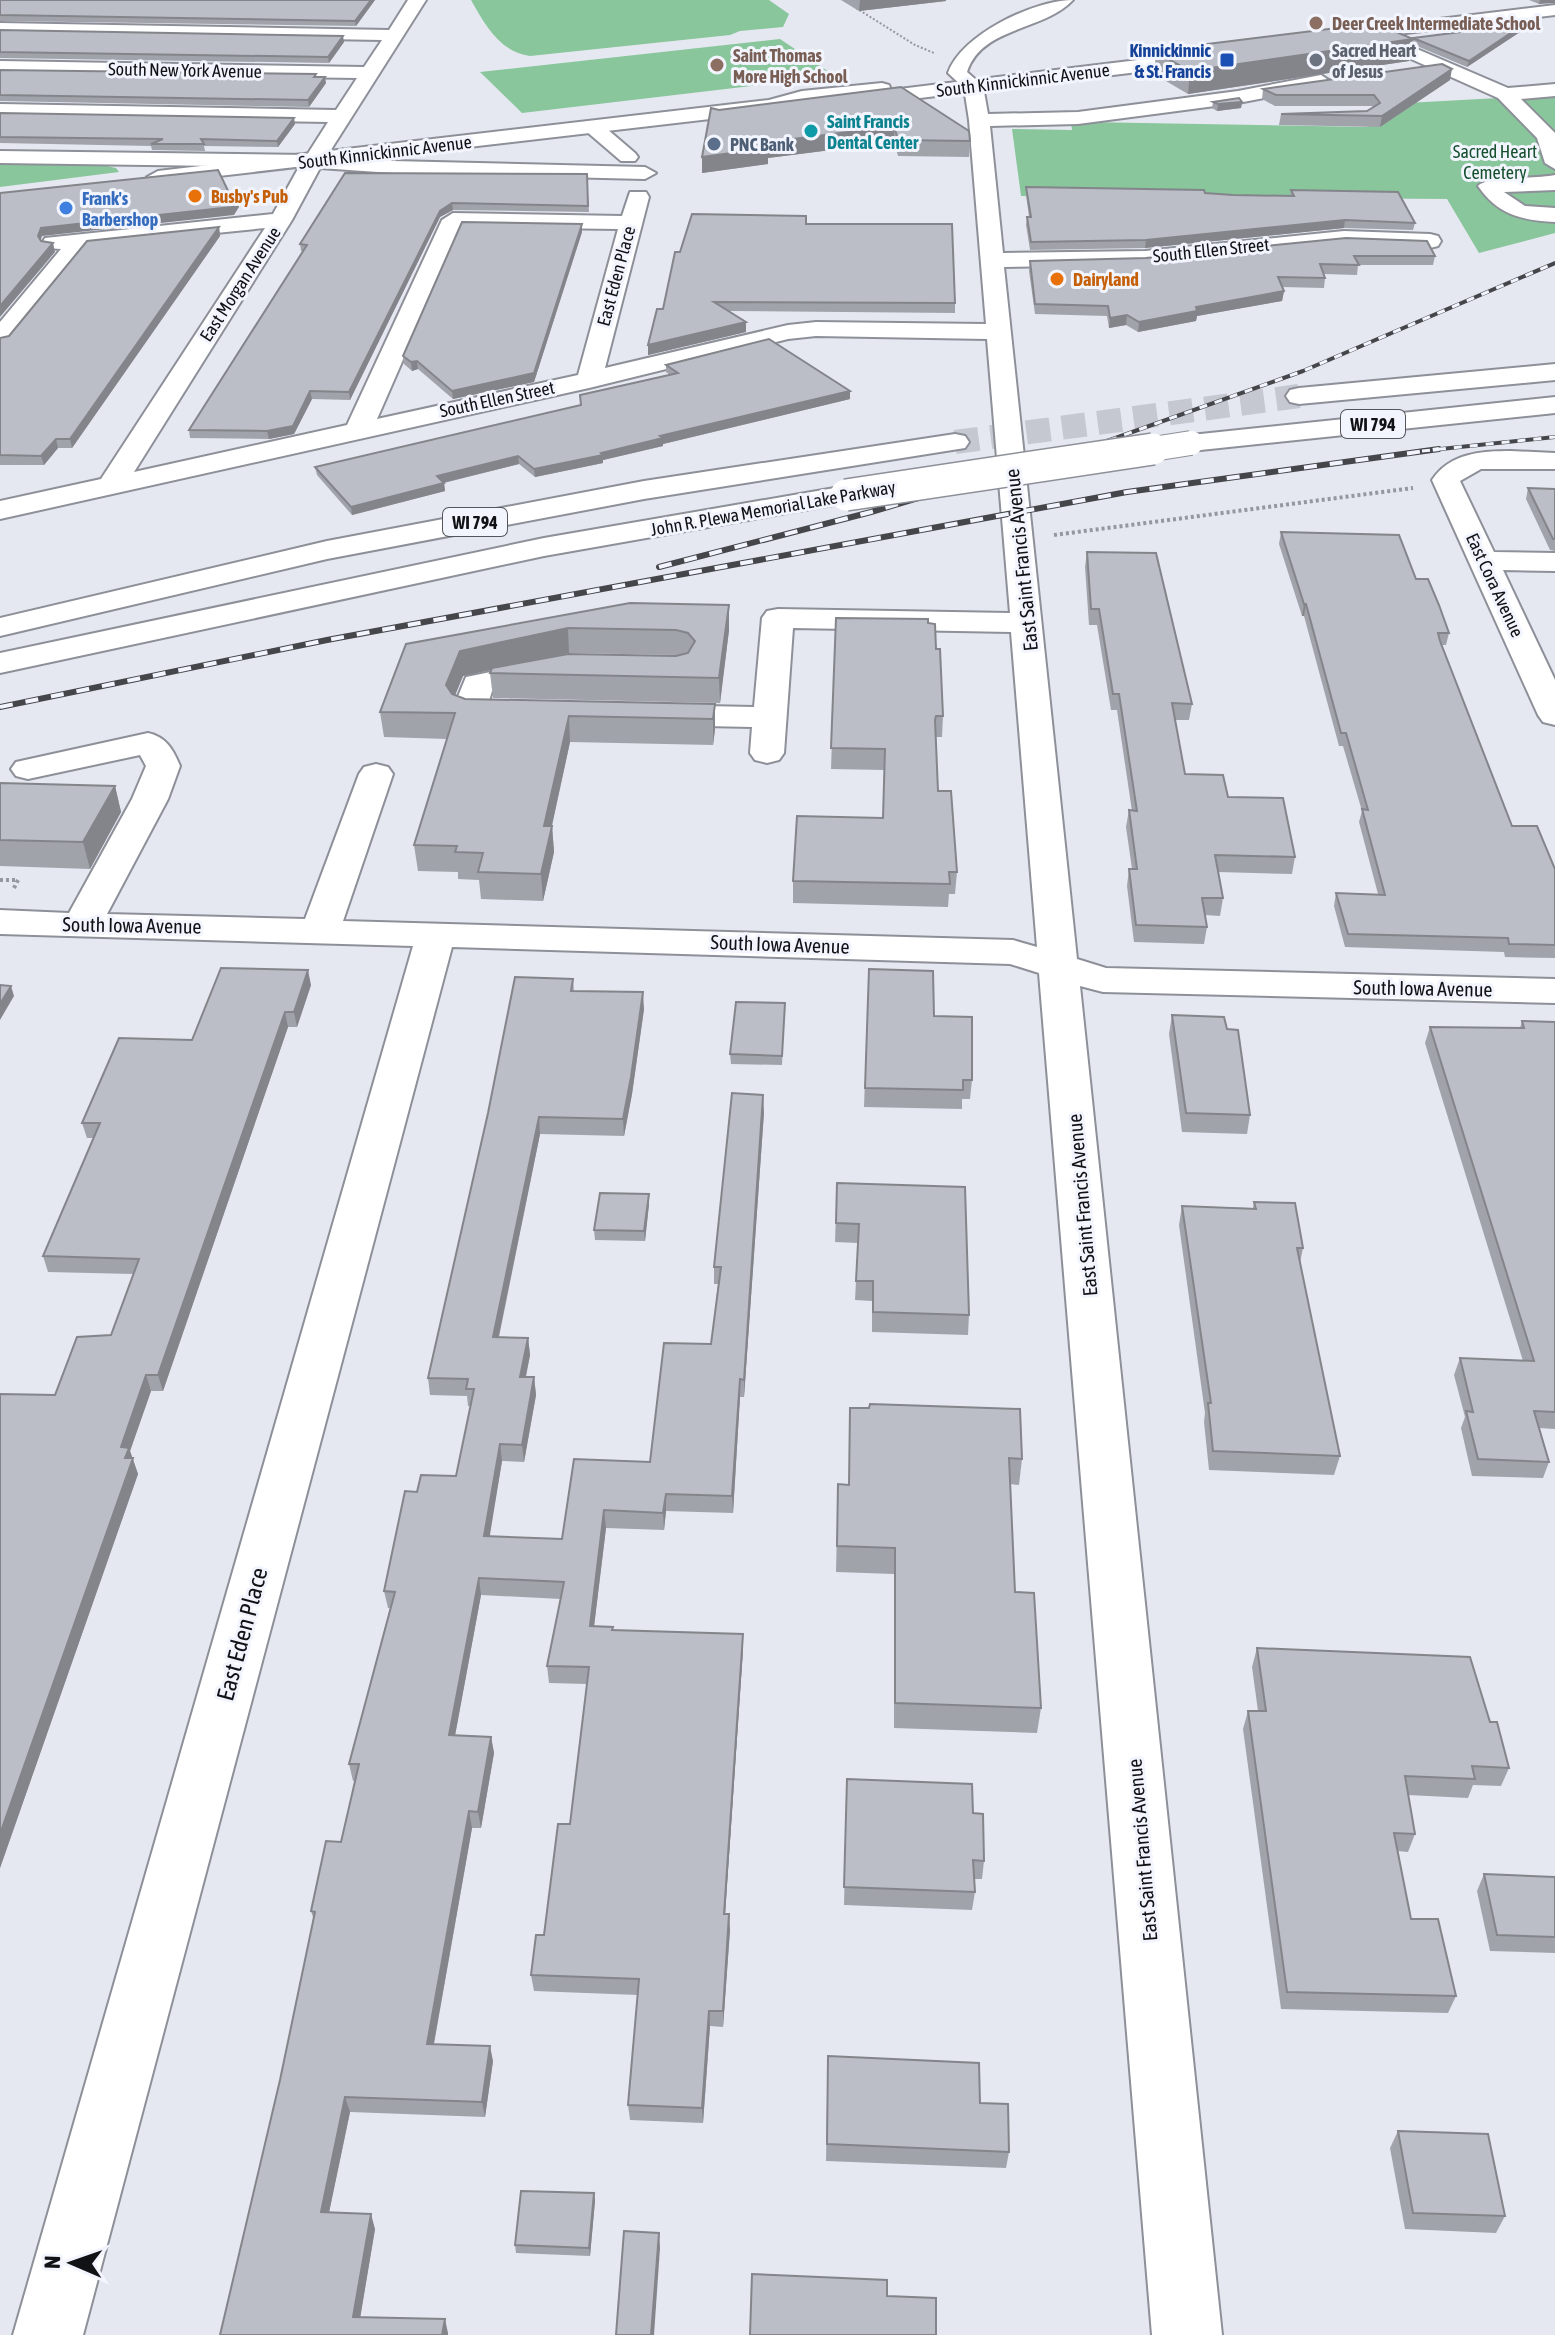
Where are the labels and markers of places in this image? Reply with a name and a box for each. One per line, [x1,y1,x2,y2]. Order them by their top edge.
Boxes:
place label: Deer Creek Intermediate School [1332,13,1541,34]
marker: Deer Creek Intermediate School [1307,14,1325,32]
place label: Kinnickinnic & St. Francis [1130,40,1212,82]
place label: Sacred Heart of Jesus [1332,40,1417,82]
place label: Saint Thomas More High School [733,45,848,87]
marker: Kinnickinnic & St. Francis [1218,51,1236,69]
marker: Sacred Heart of Jesus [1307,51,1325,69]
marker: Saint Thomas More High School [708,56,726,74]
place label: Saint Francis Dental Center [827,111,919,153]
marker: Saint Francis Dental Center [802,122,820,140]
place label: PNC Bank [730,134,795,155]
marker: PNC Bank [705,135,723,153]
place label: Busby's Pub [211,186,288,207]
marker: Busby's Pub [186,187,204,205]
place label: Frank's Barbershop [82,188,158,230]
marker: Frank's Barbershop [57,199,75,217]
place label: Dairyland [1073,269,1139,290]
marker: Dairyland [1048,270,1066,288]

